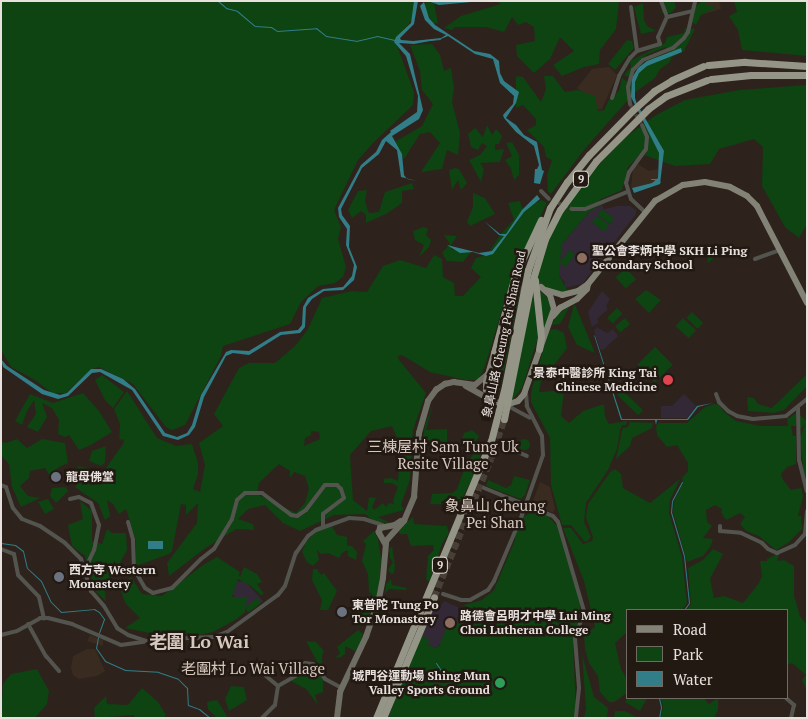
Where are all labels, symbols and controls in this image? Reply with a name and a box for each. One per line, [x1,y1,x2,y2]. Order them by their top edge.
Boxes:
road number: 9 [572,170,590,188]
place label: 聖公會李炳中學 SKH Li Ping Secondary School [592,244,747,272]
street label: 象鼻山路 Cheung Pei Shan Road [479,249,529,419]
marker: 聖公會李炳中學 SKH Li Ping Secondary School [576,252,588,264]
place label: 景泰中醫診所 King Tai Chinese Medicine [533,366,657,394]
marker: 景泰中醫診所 King Tai Chinese Medicine [661,373,675,387]
district label: 三棟屋村 Sam Tung Uk Resite Village [367,437,519,472]
place label: 龍母佛堂 [66,470,114,484]
marker: 龍母佛堂 [50,471,62,483]
district label: 象鼻山 Cheung Pei Shan [445,496,545,531]
road number: 9 [431,556,449,574]
place label: 西方寺 Western Monastery [69,563,156,591]
marker: 西方寺 Western Monastery [53,571,65,583]
place label: 東普陀 Tung Po Tor Monastery [352,598,439,626]
marker: 東普陀 Tung Po Tor Monastery [336,606,348,618]
place label: 路德會呂明才中學 Lui Ming Choi Lutheran College [460,609,611,637]
legend [626,609,788,699]
marker: 路德會呂明才中學 Lui Ming Choi Lutheran College [444,617,456,629]
text: Road [673,619,706,639]
district label: 老圍 Lo Wai [149,630,249,652]
text: Park [673,644,703,664]
district label: 老圍村 Lo Wai Village [181,660,325,678]
place label: 城門谷運動場 Shing Mun Valley Sports Ground [352,669,490,697]
text: Water [673,669,712,689]
marker: 城門谷運動場 Shing Mun Valley Sports Ground [494,677,506,689]

